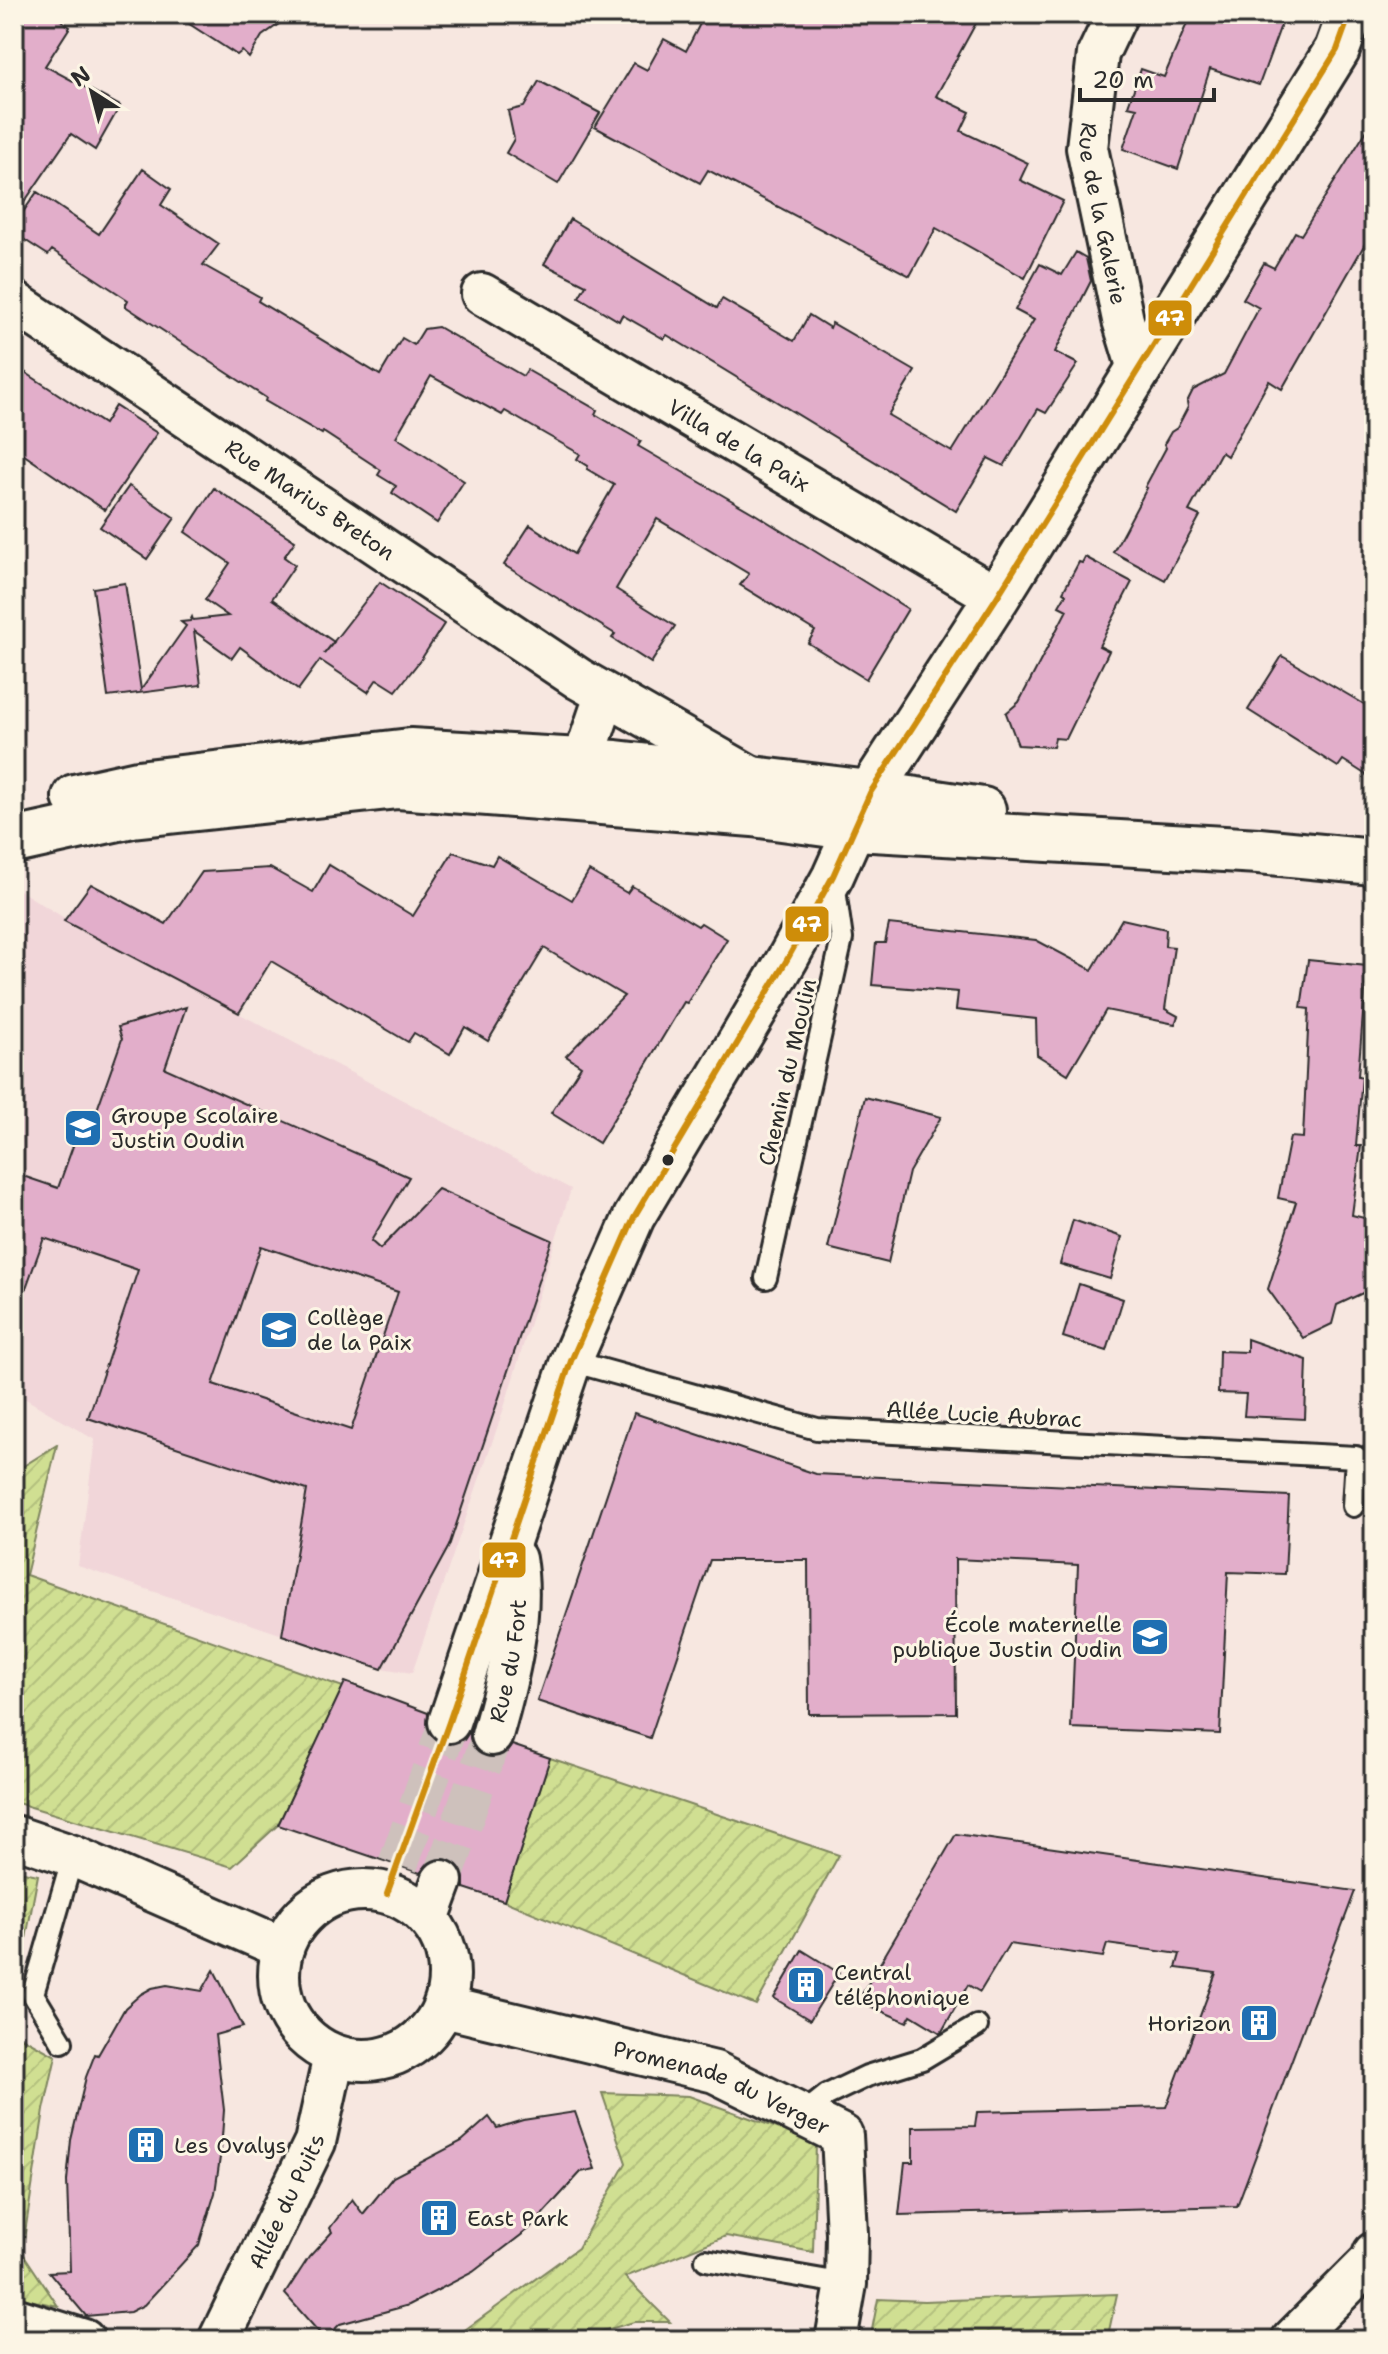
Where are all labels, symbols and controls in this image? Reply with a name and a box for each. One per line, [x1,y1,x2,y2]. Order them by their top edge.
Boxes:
north arrow [52,52,132,132]
scale bar [1080,52,1214,102]
text: N [65,59,96,93]
text: 20 m [1092,64,1154,96]
street label: Rue de la Galerie [1072,121,1133,307]
line badge: 47 [1147,299,1193,337]
text: 47 [1155,304,1185,333]
street label: Villa de la Paix [662,393,815,499]
street label: Rue Marius Breton [219,433,400,567]
line badge: 47 [784,905,830,943]
text: 47 [792,910,822,939]
street label: Chemin du Moulin [752,976,823,1169]
place label: Groupe Scolaire Justin Oudin [111,1101,279,1155]
school or university icon: Groupe Scolaire Justin Oudin [62,1107,104,1149]
unlabelled marker [660,1152,676,1168]
place label: Collège de la Paix [307,1303,411,1357]
school or university icon: Collège de la Paix [258,1309,300,1351]
street label: Allée Lucie Aubrac [885,1395,1083,1434]
line badge: 47 [481,1541,527,1579]
text: 47 [489,1546,519,1575]
street label: Rue du Fort [482,1599,533,1726]
place label: École maternelle publique Justin Oudin [893,1610,1122,1664]
school or university icon: École maternelle publique Justin Oudin [1129,1616,1171,1658]
place label: Central téléphonique [834,1958,970,2012]
building icon: Central téléphonique [785,1964,827,2006]
building icon: Horizon [1238,2002,1280,2044]
place label: Horizon [1147,2009,1231,2038]
street label: Promenade du Verger [610,2034,835,2142]
building icon: Les Ovalys [125,2124,167,2166]
place label: Les Ovalys [174,2131,286,2160]
street label: Allée du Puits [242,2132,331,2274]
building icon: East Park [418,2197,460,2239]
place label: East Park [467,2204,569,2233]

